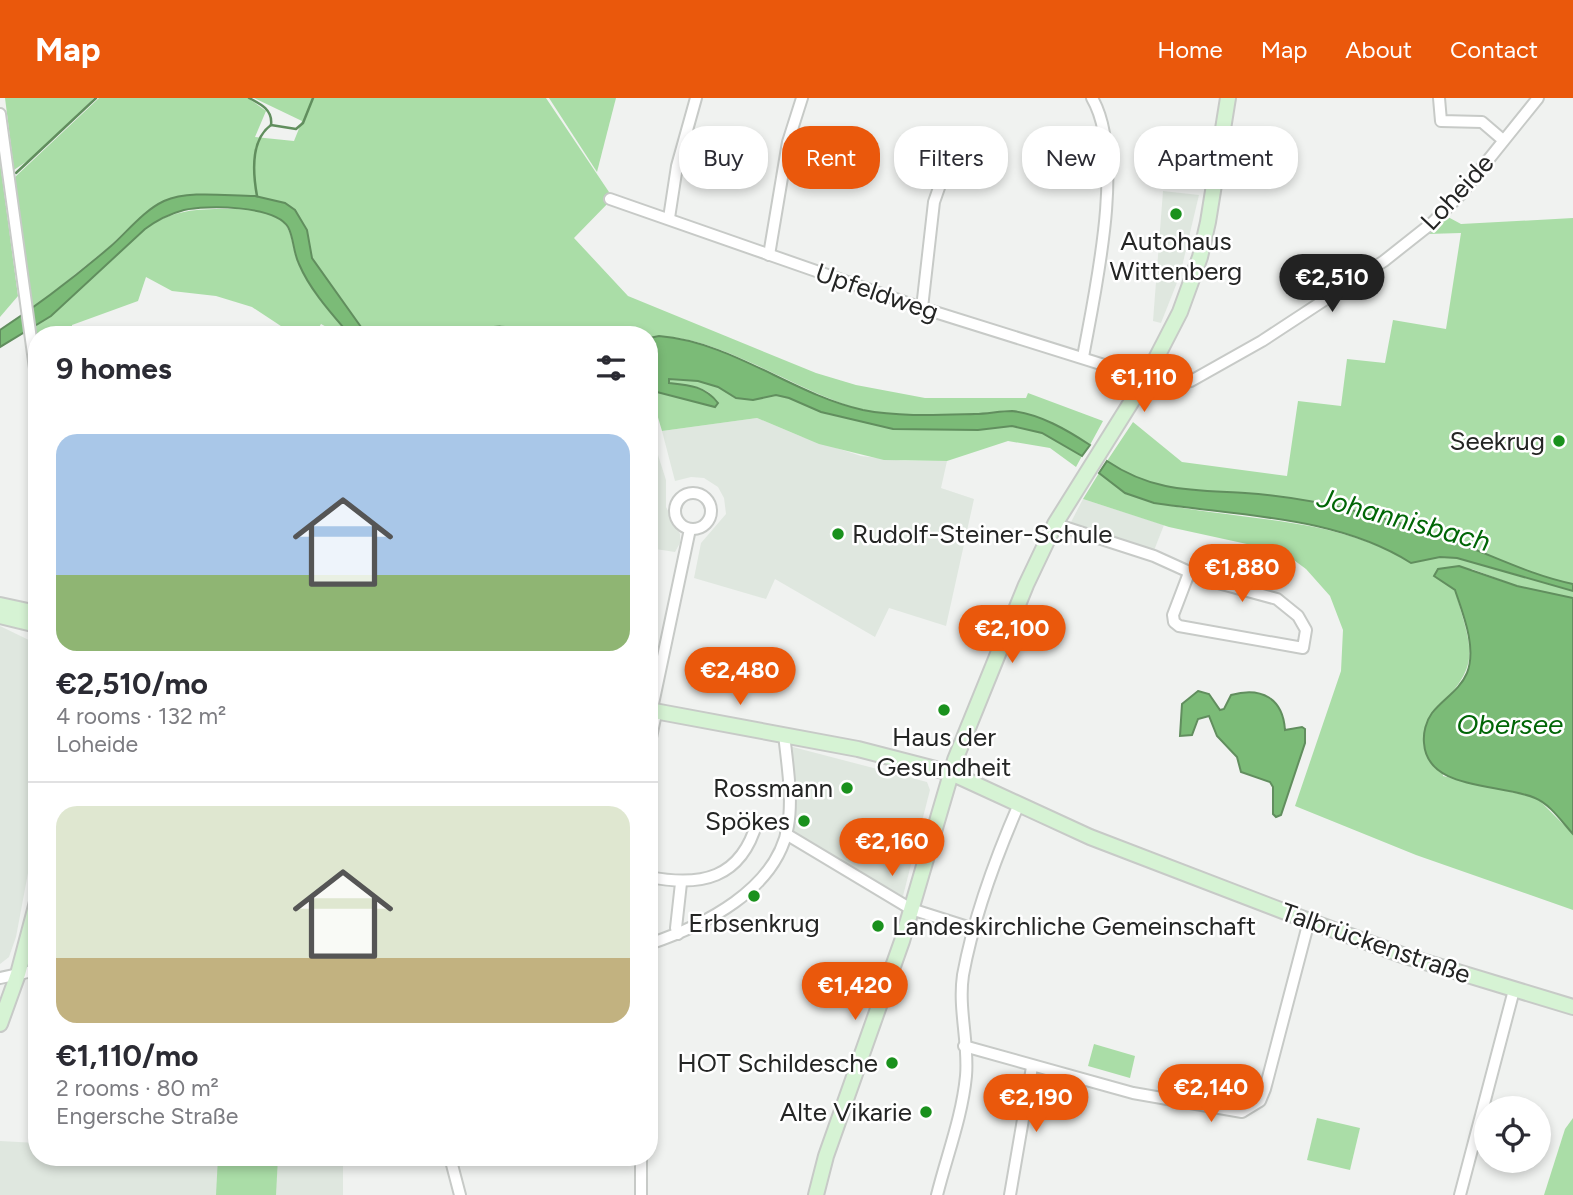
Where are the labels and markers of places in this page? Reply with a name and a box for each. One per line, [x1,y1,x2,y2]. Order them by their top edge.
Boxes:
marker: Autohaus Wittenberg [1168,206,1184,222]
place label: Autohaus Wittenberg [1110,225,1242,287]
pin: €2,510 [1275,254,1389,314]
pin: €1,110 [1087,354,1201,414]
place label: Seekrug [1449,425,1545,457]
marker: Seekrug [1551,433,1567,449]
place label: Rudolf-Steiner-Schule [852,518,1113,550]
marker: Rudolf-Steiner-Schule [830,526,846,542]
pin: €1,880 [1185,545,1299,604]
pin: €2,100 [955,606,1069,665]
pin: €2,480 [683,648,797,707]
marker: Haus der Gesundheit [936,702,952,718]
place label: Haus der Gesundheit [877,721,1012,783]
place label: Rossmann [713,772,833,804]
marker: Rossmann [839,780,855,796]
place label: Spökes [705,805,790,837]
marker: Spökes [796,813,812,829]
pin: €2,160 [835,818,949,878]
marker: Erbsenkrug [746,888,762,904]
place label: Erbsenkrug [688,907,820,939]
place label: Landeskirchliche Gemeinschaft [892,910,1256,942]
marker: Landeskirchliche Gemeinschaft [870,918,886,934]
pin: €1,420 [798,962,912,1022]
place label: HOT Schildesche [677,1047,878,1079]
marker: HOT Schildesche [884,1055,900,1071]
pin: €2,140 [1154,1065,1268,1124]
pin: €2,190 [979,1074,1093,1134]
place label: Alte Vikarie [780,1096,912,1128]
marker: Alte Vikarie [918,1104,934,1120]

